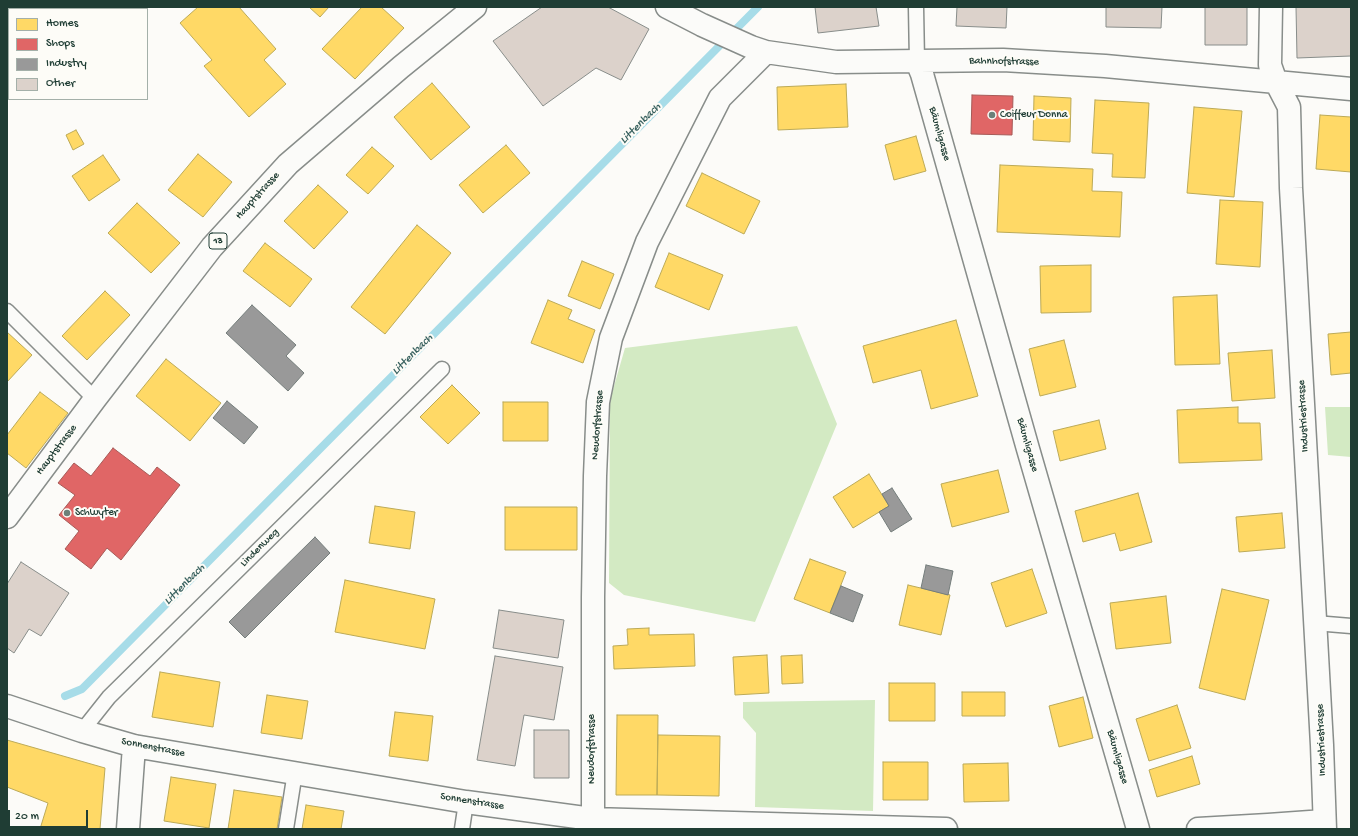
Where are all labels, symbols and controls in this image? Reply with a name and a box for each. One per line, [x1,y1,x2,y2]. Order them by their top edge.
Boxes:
legend [8,8,148,100]
text: Homes [46,17,78,31]
text: Shops [46,37,75,51]
street label: Bahnhofstrasse [969,55,1039,69]
text: Industry [46,57,87,71]
text: Other [46,77,75,91]
water label: Littenbach [617,100,665,148]
street label: Bäumligasse [925,105,953,163]
place label: Coiffeur Donna [1000,108,1068,122]
marker: Coiffeur Donna [987,110,997,120]
street label: Hauptstrasse [233,169,283,223]
road number: 13 [209,233,227,249]
water label: Littenbach [389,331,437,379]
street label: Industriestrasse [1296,380,1312,452]
street label: Neudorfstrasse [589,390,607,460]
street label: Bäumligasse [1013,416,1041,474]
street label: Hauptstrasse [34,422,80,478]
place label: Schwyter [75,506,118,520]
marker: Schwyter [62,508,72,518]
street label: Lindenweg [238,526,282,570]
water label: Littenbach [161,561,209,609]
street label: Industriestrasse [1314,704,1330,776]
street label: Neudorfstrasse [585,714,599,784]
street label: Bäumligasse [1103,728,1131,786]
street label: Sonnenstrasse [120,735,186,761]
street label: Sonnenstrasse [439,790,505,814]
scale bar [10,802,90,828]
text: 20 m [15,810,39,824]

